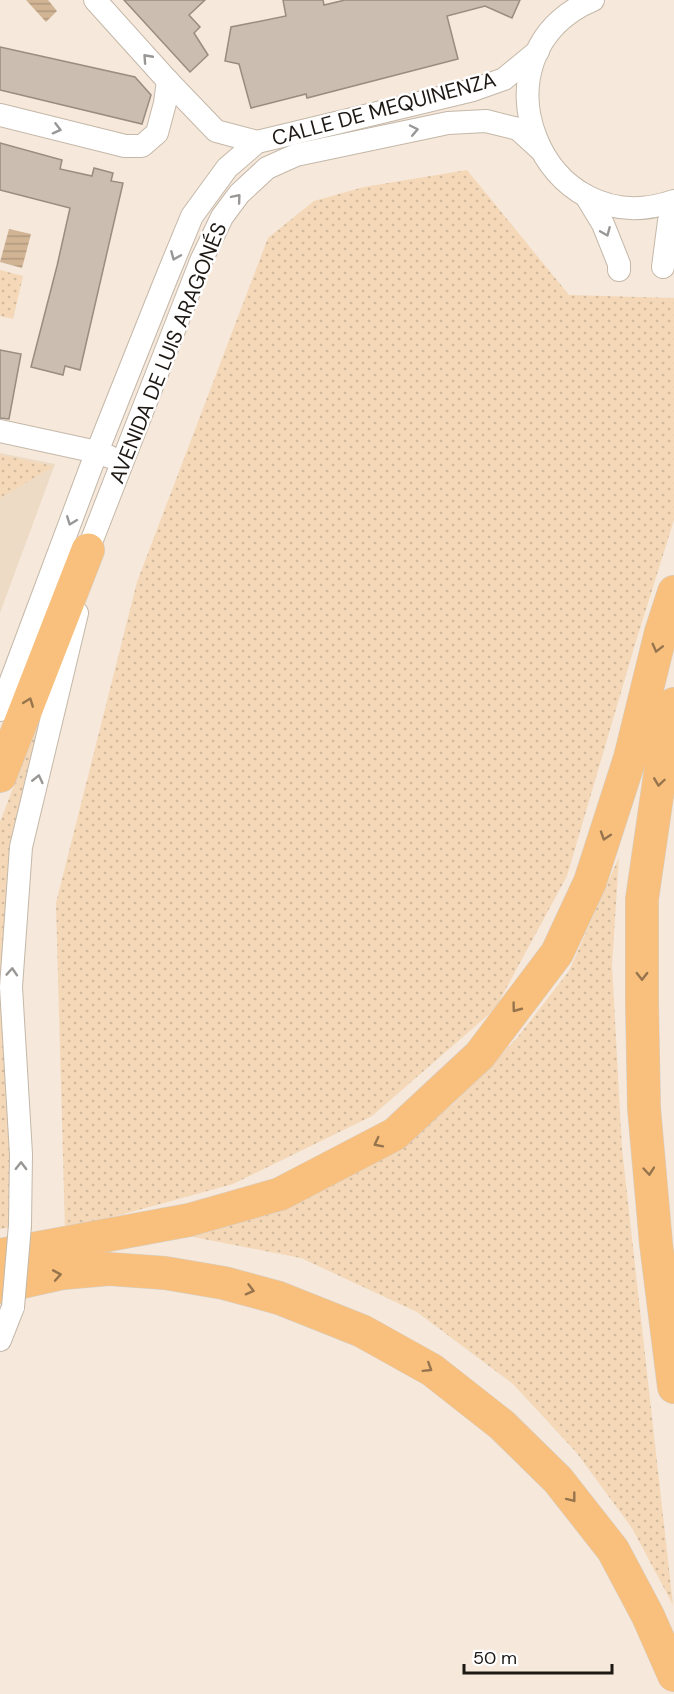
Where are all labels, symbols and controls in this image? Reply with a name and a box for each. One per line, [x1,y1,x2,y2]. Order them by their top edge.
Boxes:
one-way arrow [143,54,154,65]
street label: CALLE DE MEQUINENZA [269,66,499,152]
one-way arrow [52,121,62,134]
one-way arrow [409,124,419,137]
one-way arrow [230,194,241,205]
street label: AVENIDA DE LUIS ARAGONÉS [103,218,233,488]
one-way arrow [599,225,611,236]
one-way arrow [170,250,182,261]
one-way arrow [65,516,78,526]
one-way arrow [652,643,665,653]
one-way arrow [22,697,34,708]
one-way arrow [30,774,43,784]
one-way arrow [654,778,666,787]
one-way arrow [599,830,612,841]
one-way arrow [5,967,18,976]
one-way arrow [636,972,648,981]
one-way arrow [512,1001,523,1012]
one-way arrow [373,1136,384,1148]
one-way arrow [15,1162,27,1171]
one-way arrow [642,1166,655,1175]
one-way arrow [52,1269,62,1281]
one-way arrow [244,1283,255,1295]
one-way arrow [422,1361,432,1373]
one-way arrow [565,1491,576,1502]
scale bar [464,1637,612,1675]
text: 50 m [473,1646,517,1670]

